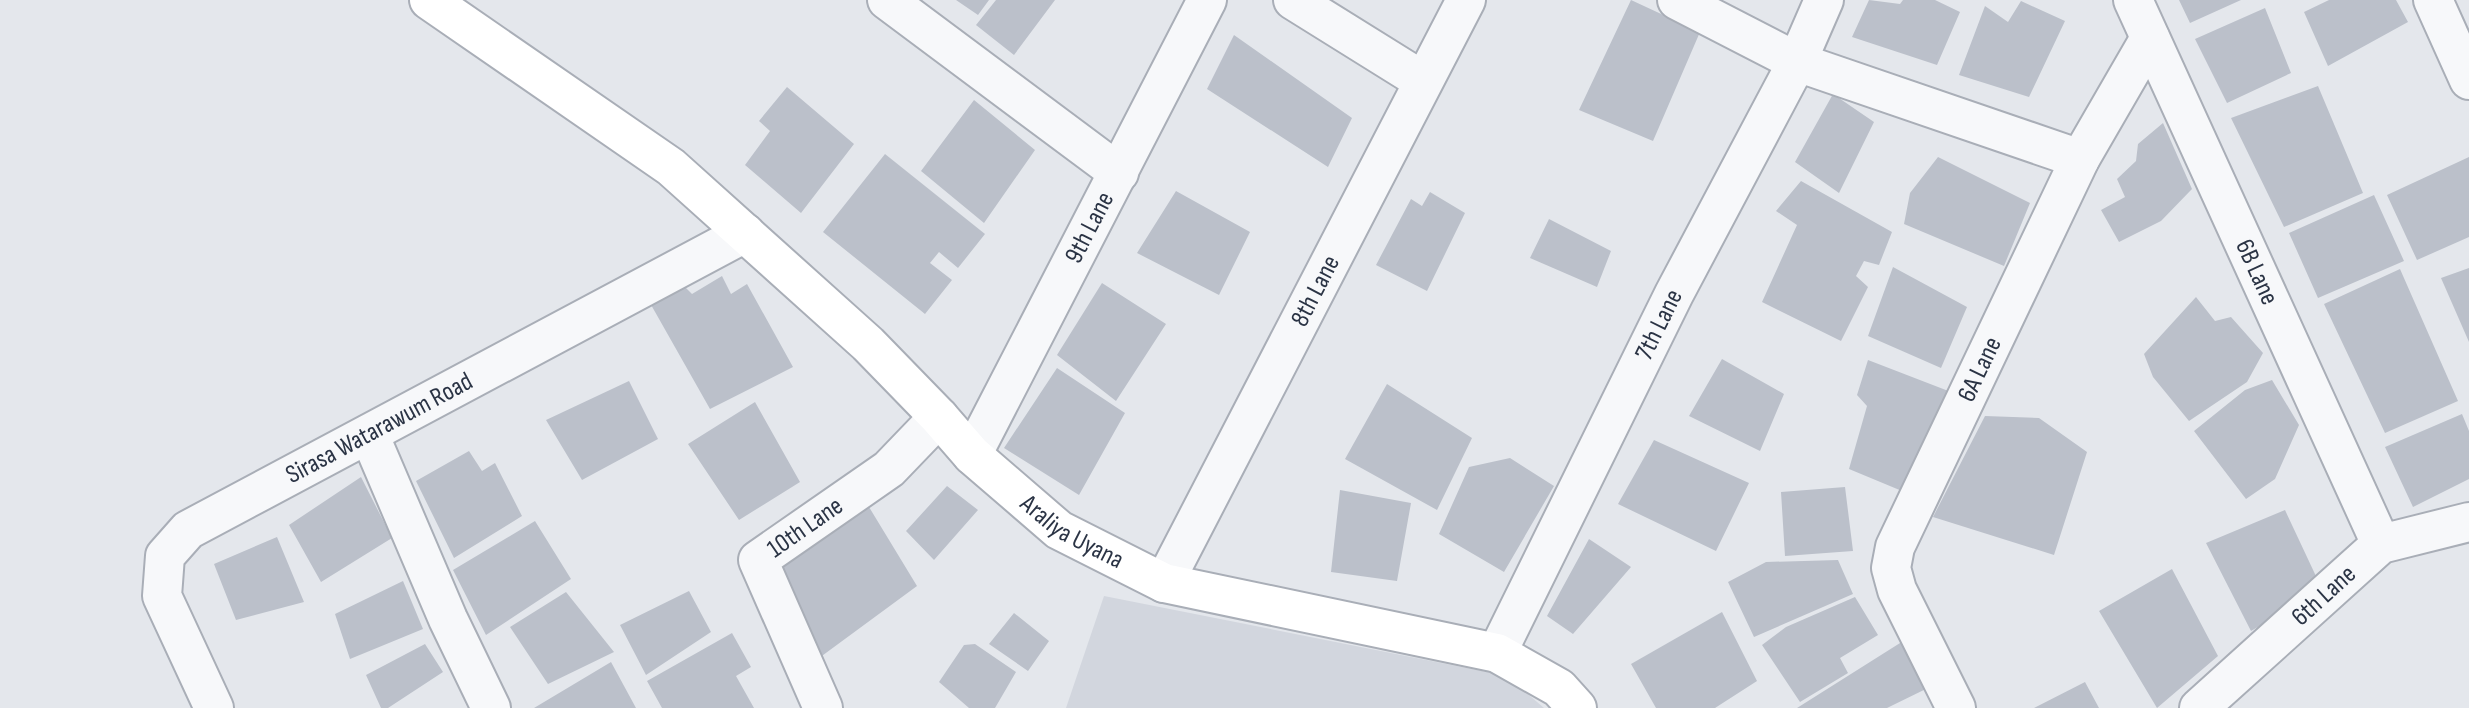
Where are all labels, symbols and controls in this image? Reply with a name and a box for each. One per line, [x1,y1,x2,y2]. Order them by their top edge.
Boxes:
street label: 9th Lane [1058,187,1121,268]
street label: 6B Lane [2229,235,2285,310]
street label: 8th Lane [1284,250,1347,332]
street label: 7th Lane [1628,284,1689,365]
street label: 6A Lane [1951,332,2008,407]
street label: Sirasa Watarawum Road [281,366,478,490]
street label: Araliya Uyana [1013,487,1129,576]
street label: 10th Lane [761,490,849,564]
street label: 6th Lane [2285,559,2362,632]

